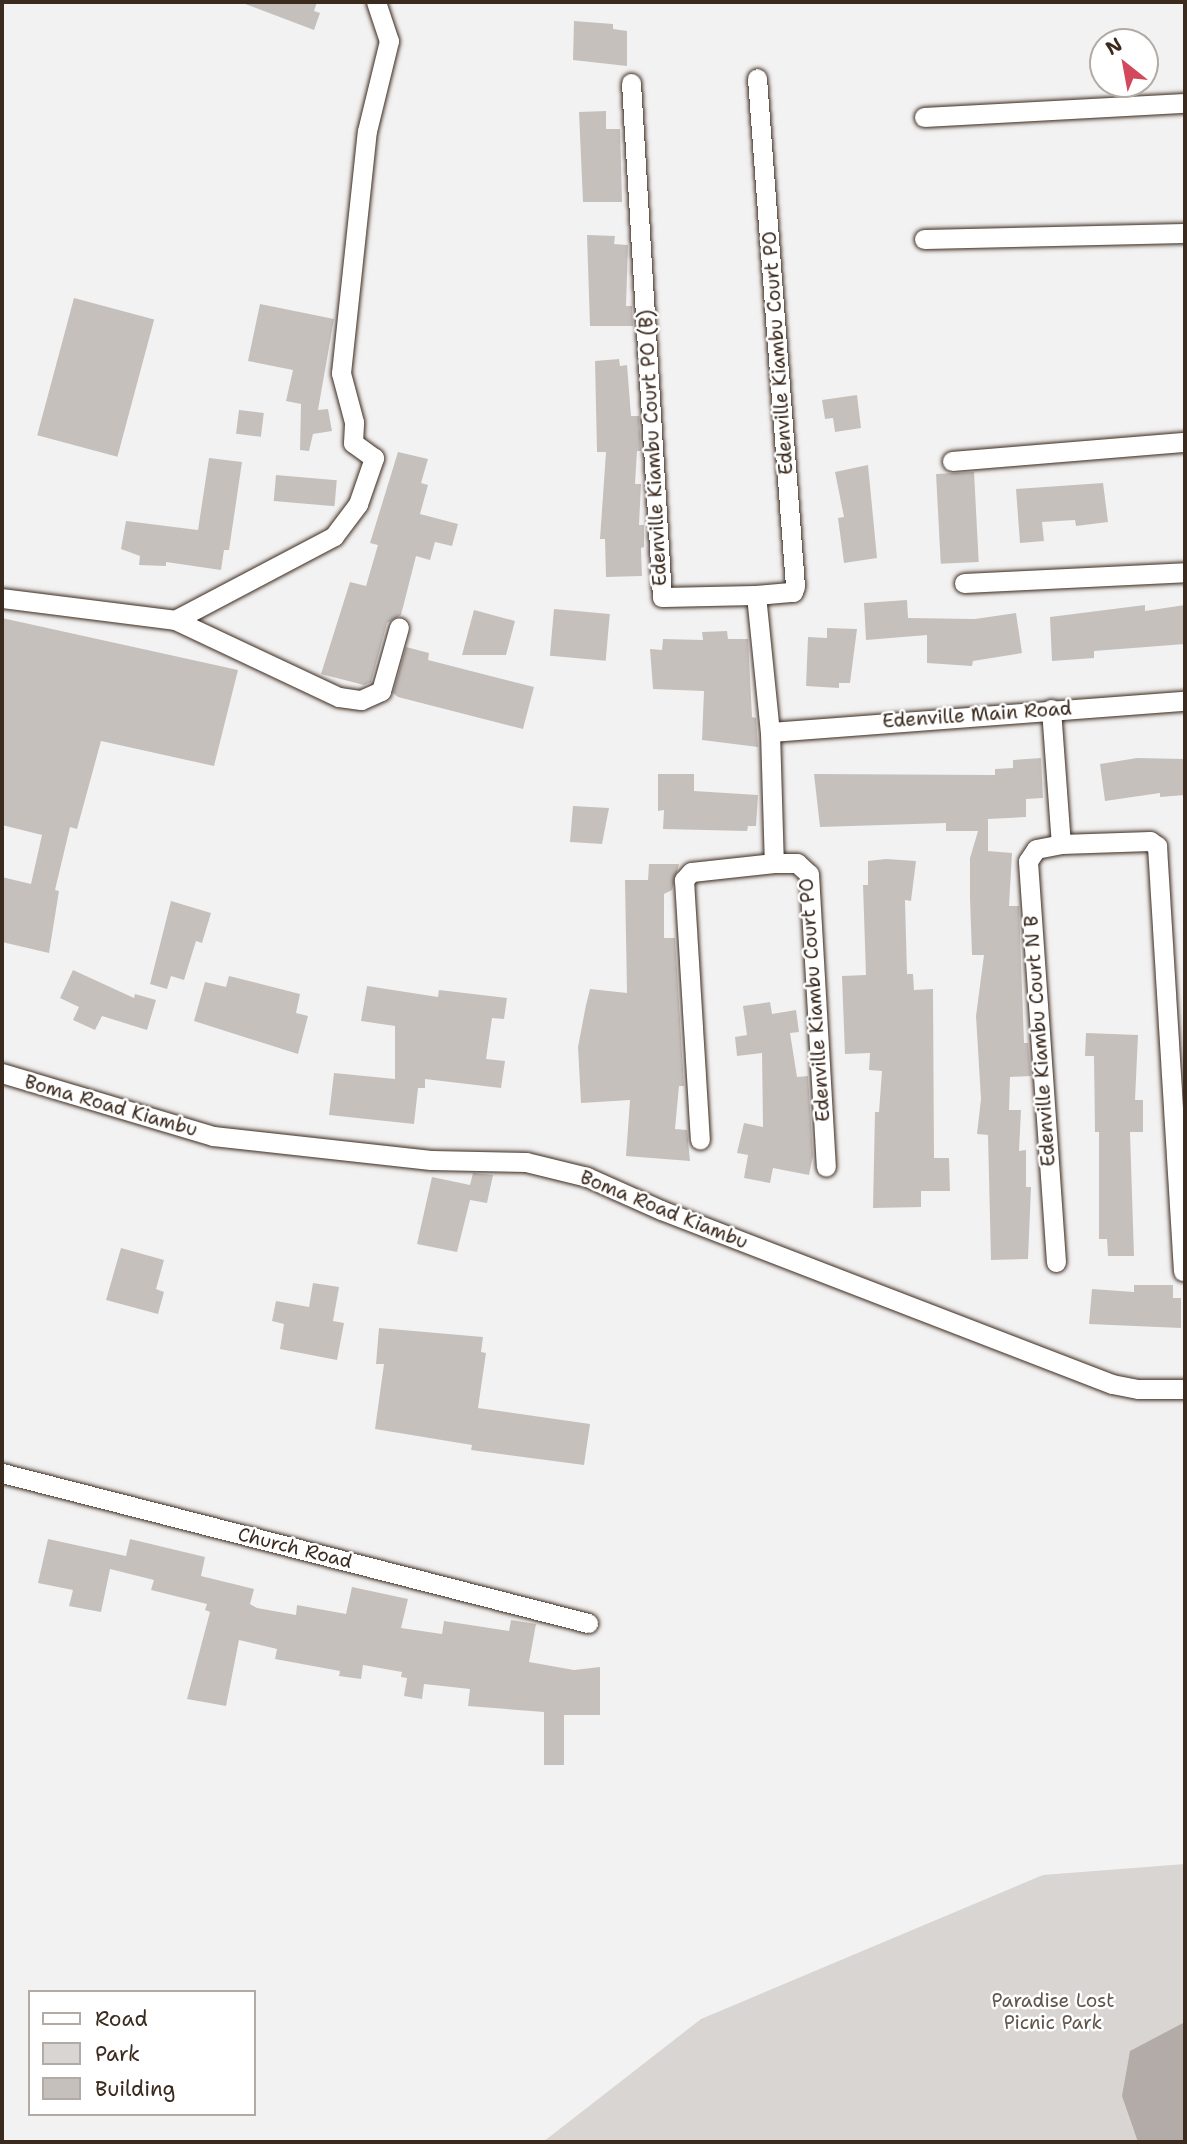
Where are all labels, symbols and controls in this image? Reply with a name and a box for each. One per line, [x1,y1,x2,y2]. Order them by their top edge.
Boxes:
north arrow [1089,28,1159,98]
text: N [1101,32,1127,61]
street label: Edenville Kiambu Court PO [758,230,798,476]
street label: Edenville Kiambu Court PO (B) [634,309,672,587]
street label: Edenville Main Road [882,697,1072,733]
street label: Edenville Kiambu Court PO [795,877,835,1123]
street label: Edenville Kiambu Court N B [1020,915,1060,1167]
street label: Boma Road Kiambu [22,1070,200,1142]
street label: Boma Road Kiambu [577,1166,751,1254]
street label: Church Road [235,1523,355,1573]
legend [28,1990,256,2116]
park label: Paradise Lost Picnic Park [992,1990,1114,2034]
text: Road [95,2005,148,2033]
text: Park [95,2040,140,2068]
text: Building [95,2075,175,2103]

